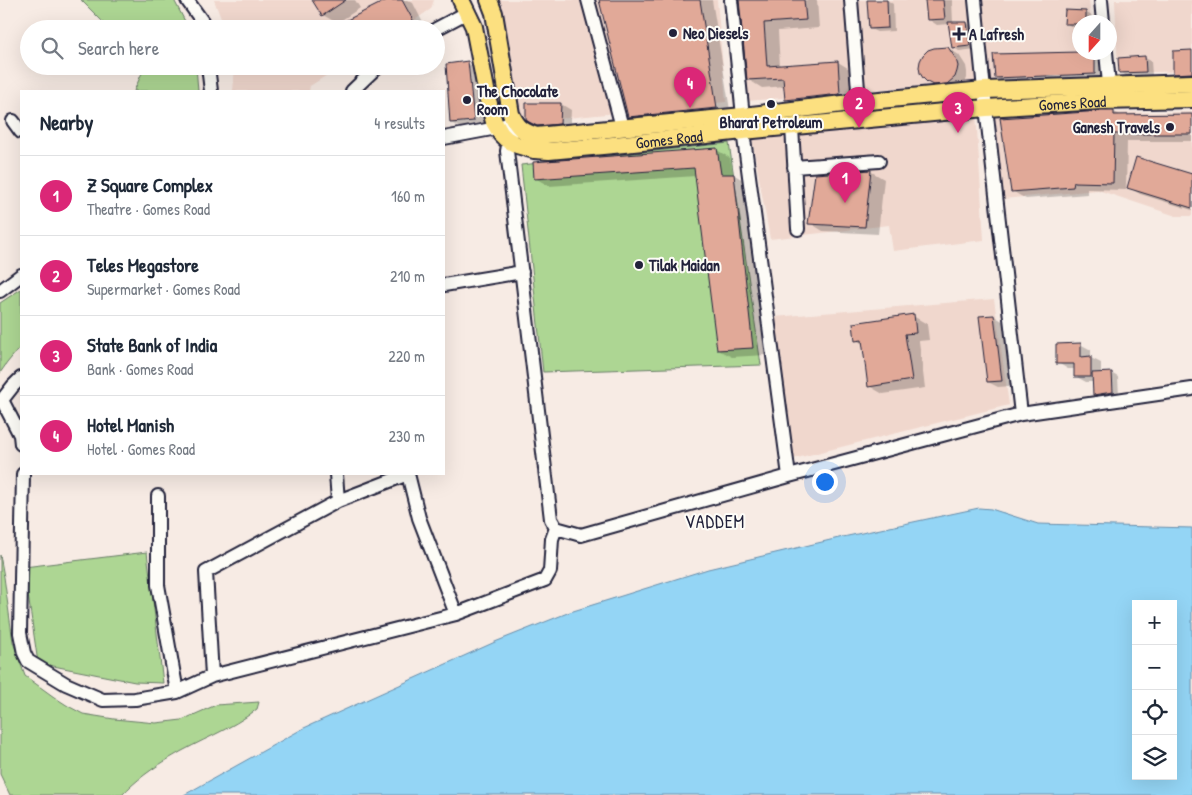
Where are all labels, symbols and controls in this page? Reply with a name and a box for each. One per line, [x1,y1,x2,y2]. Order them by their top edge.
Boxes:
north arrow [1072,15,1117,60]
search box [20,20,445,75]
place label: Neo Diesels [683,22,749,44]
place label: A Lafresh [969,23,1024,45]
marker: Neo Diesels [667,27,679,39]
marker: A Lafresh [953,28,965,40]
icon: search [38,34,66,62]
text: Search here [78,35,159,61]
pin: 4 [674,67,706,108]
place label: The Chocolate Room [476,80,559,120]
pin: 2 [843,87,875,128]
street label: Gomes Road [1038,90,1106,116]
pin: 3 [942,92,974,133]
marker: The Chocolate Room [461,94,473,106]
marker: Bharat Petroleum [765,98,777,110]
text: Nearby [40,108,93,137]
place label: Bharat Petroleum [720,111,823,133]
text: 4 results [374,112,425,134]
place label: Ganesh Travels [1073,116,1161,138]
marker: Ganesh Travels [1164,121,1176,133]
street label: Gomes Road [634,124,704,154]
pin: 1 [829,162,861,203]
text: Z Square Complex [87,172,213,198]
text: 1 [53,185,59,207]
text: 160 m [391,185,425,207]
text: Theatre · Gomes Road [87,198,210,220]
text: Teles Megastore [87,252,199,278]
place label: Tilak Maidan [648,254,720,276]
marker: Tilak Maidan [633,259,645,271]
text: 2 [52,265,60,287]
text: 210 m [390,265,425,287]
text: Supermarket · Gomes Road [87,278,240,300]
text: State Bank of India [87,332,217,358]
text: 3 [52,345,60,367]
text: 220 m [388,345,425,367]
text: Bank · Gomes Road [87,358,193,380]
text: Hotel Manish [87,412,174,438]
text: 4 [53,425,59,447]
text: 230 m [389,425,425,447]
text: Hotel · Gomes Road [87,438,195,460]
your location [812,469,838,495]
district label: VADDEM [685,509,745,534]
map controls [1132,600,1177,780]
button: + [1132,600,1177,645]
button: − [1132,645,1177,690]
button: locate [1132,690,1177,735]
button: layers [1132,735,1177,780]

